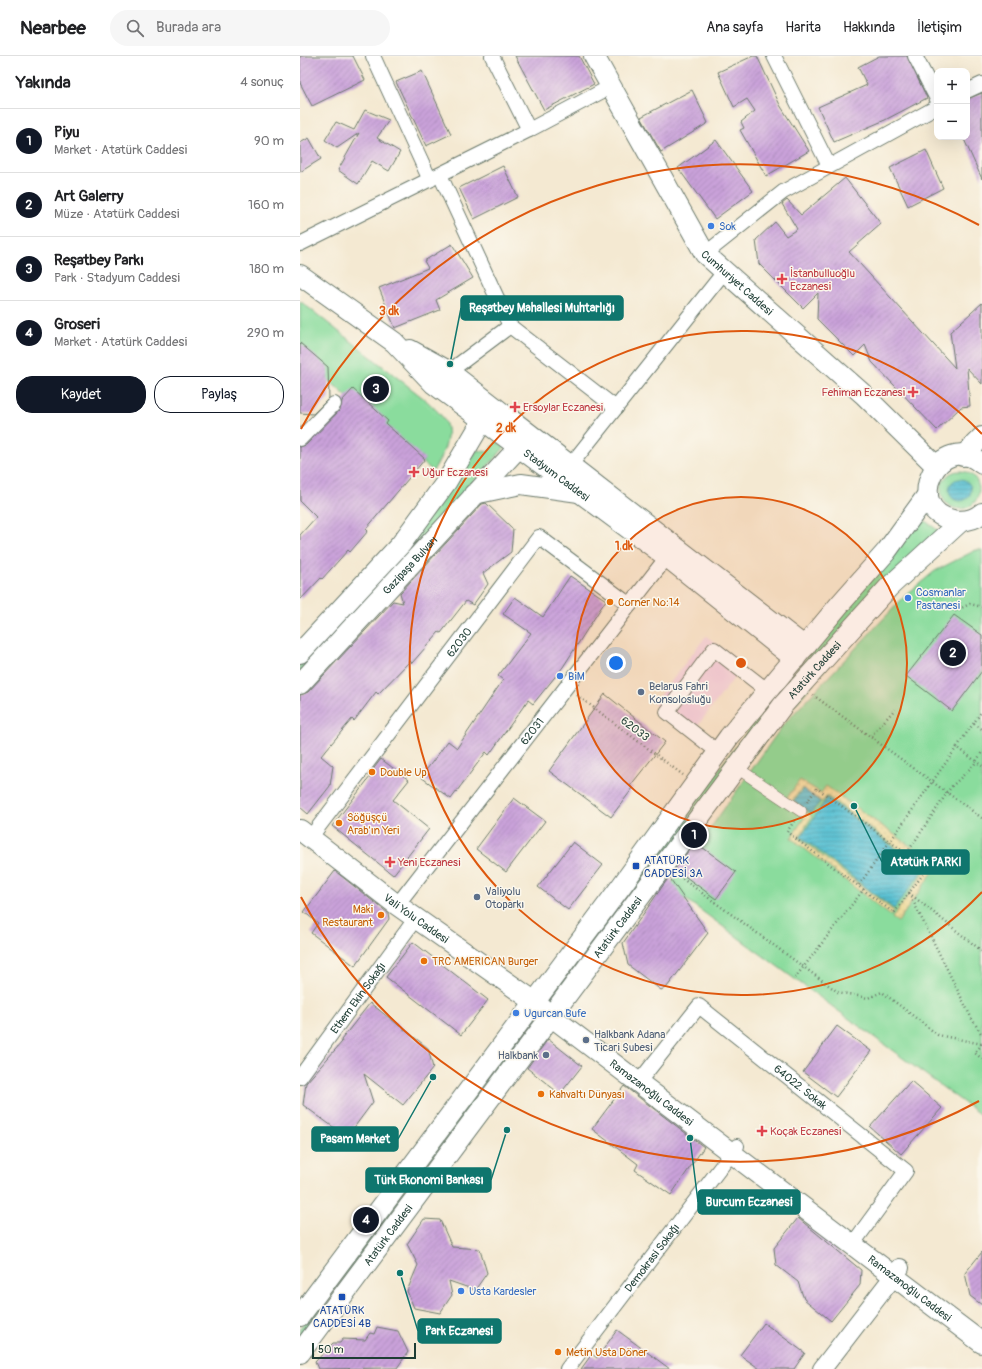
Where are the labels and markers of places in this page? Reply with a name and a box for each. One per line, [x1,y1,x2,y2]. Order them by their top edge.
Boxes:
place label: Sok [719,220,736,233]
marker: Sok [706,221,716,231]
place label: İstanbulluoğlu Eczanesi [790,267,855,293]
marker: İstanbulluoğlu Eczanesi [777,274,787,284]
callout: Reşatbey Mahallesi Muhtarlığı [461,296,623,320]
pin: 3 [363,374,389,404]
place label: Fehiman Eczanesi [822,386,905,399]
marker: Fehiman Eczanesi [908,387,918,397]
place label: Ersoylar Eczanesi [523,401,604,414]
marker: Ersoylar Eczanesi [510,402,520,412]
place label: Uğur Eczanesi [422,466,488,479]
marker: Uğur Eczanesi [409,467,419,477]
place label: Cosmanlar Pastanesi [916,586,966,612]
marker: Cosmanlar Pastanesi [903,593,913,603]
place label: Corner No:14 [618,596,680,609]
marker: Corner No:14 [605,597,615,607]
pin: 2 [940,638,966,668]
centre of rings [734,656,748,670]
place label: BiM [568,670,585,683]
marker: BiM [555,671,565,681]
place label: Belarus Fahri Konsolosluğu [649,680,711,706]
marker: Belarus Fahri Konsolosluğu [636,687,646,697]
place label: Double Up [380,766,427,779]
marker: Double Up [367,767,377,777]
place label: Söğüşçü Arab'ın Yeri [347,811,400,837]
marker: Söğüşçü Arab'ın Yeri [334,818,344,828]
pin: 1 [681,820,707,850]
callout: Atatürk PARKI [882,850,969,874]
place label: ATATÜRK CADDESİ 3A [644,854,703,880]
place label: Yeni Eczanesi [397,856,461,869]
marker: Yeni Eczanesi [385,857,395,867]
marker: ATATÜRK CADDESİ 3A [631,861,641,871]
place label: Valiyolu Otoparkı [485,885,524,911]
marker: Valiyolu Otoparkı [472,892,482,902]
place label: Maki Restaurant [322,903,374,929]
marker: Maki Restaurant [376,910,386,920]
place label: TRC AMERICAN Burger [432,955,538,968]
marker: TRC AMERICAN Burger [419,956,429,966]
place label: Ugurcan Bufe [524,1007,587,1020]
marker: Ugurcan Bufe [511,1008,521,1018]
place label: Halkbank Adana Ticari Şubesi [594,1028,665,1054]
marker: Halkbank Adana Ticari Şubesi [581,1035,591,1045]
place label: Halkbank [498,1049,538,1062]
marker: Halkbank [541,1050,551,1060]
place label: Kahvaltı Dünyası [549,1088,625,1101]
marker: Kahvaltı Dünyası [536,1089,546,1099]
place label: Koçak Eczanesi [770,1125,842,1138]
marker: Koçak Eczanesi [757,1126,767,1136]
callout: Pasam Market [312,1127,398,1151]
callout: Türk Ekonomi Bankası [366,1168,491,1192]
callout: Burcum Eczanesi [698,1190,800,1214]
pin: 4 [353,1205,379,1235]
place label: Usta Kardesler [469,1285,536,1298]
marker: Usta Kardesler [456,1286,466,1296]
marker: ATATÜRK CADDESİ 4B [337,1292,347,1302]
place label: ATATÜRK CADDESİ 4B [313,1304,371,1330]
callout: Park Eczanesi [418,1319,501,1343]
place label: Metin Usta Döner [566,1346,648,1359]
marker: Metin Usta Döner [553,1347,563,1357]

